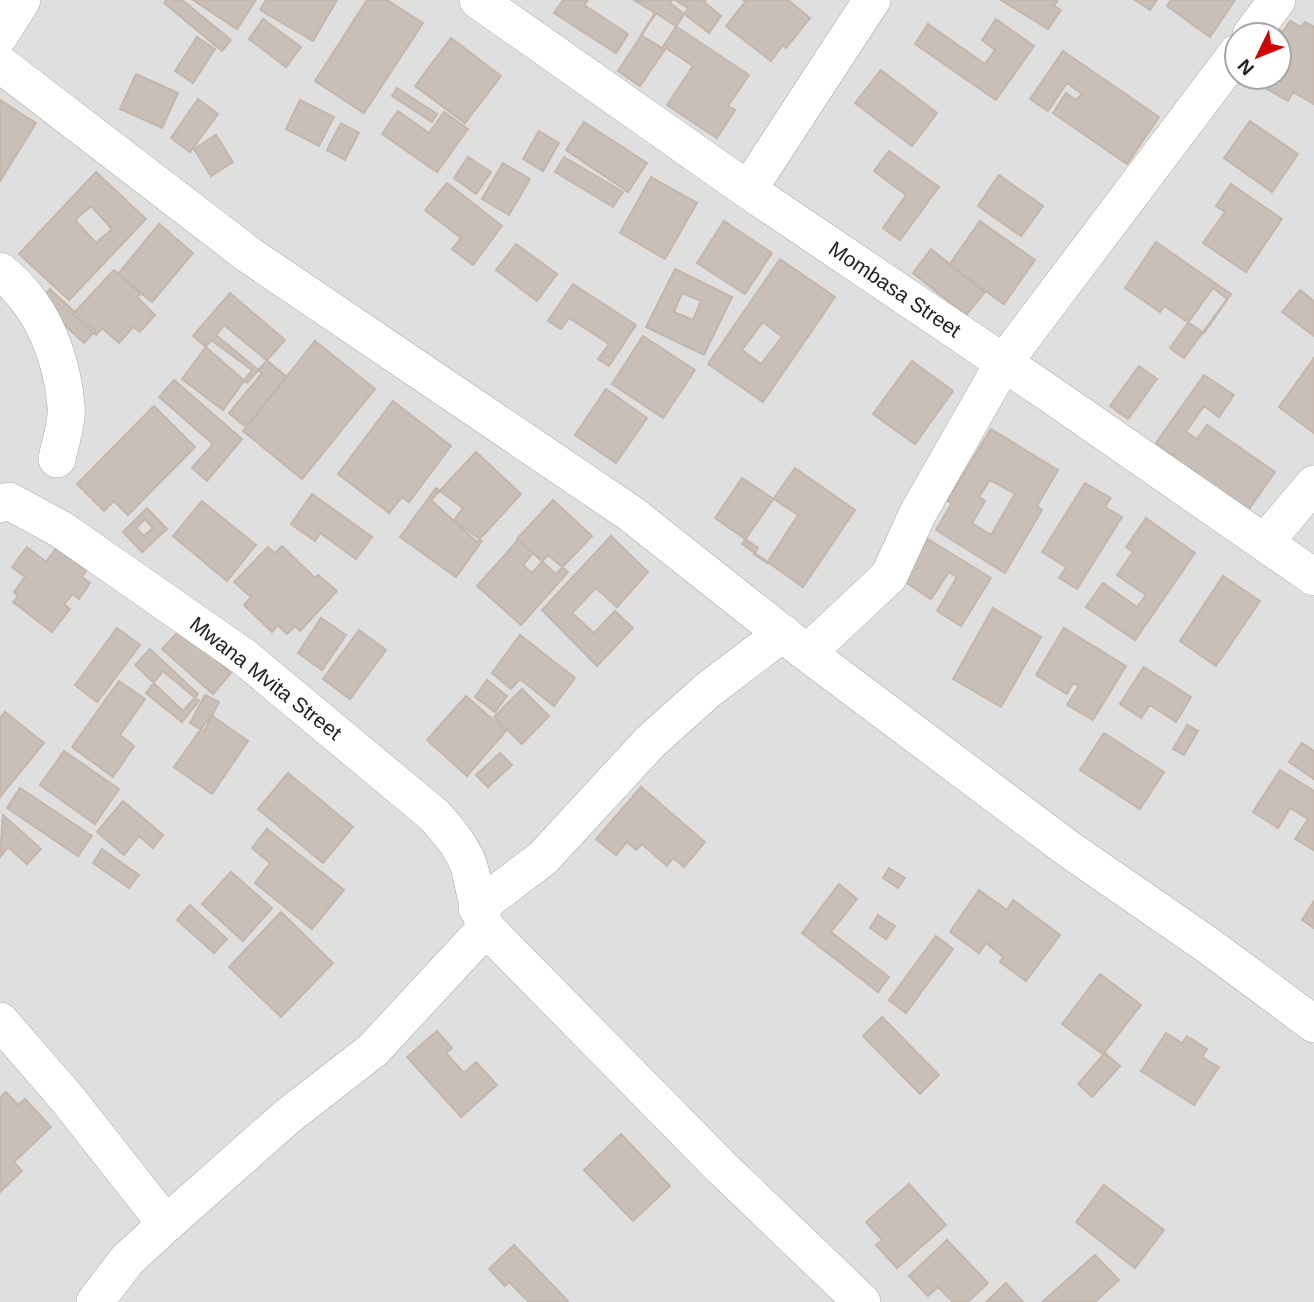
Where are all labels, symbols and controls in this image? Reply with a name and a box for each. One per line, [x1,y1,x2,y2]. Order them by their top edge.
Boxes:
north arrow [1223,21,1293,91]
text: N [1234,55,1258,79]
street label: Mombasa Street [825,236,965,342]
street label: Mwana Mvita Street [186,612,346,744]

